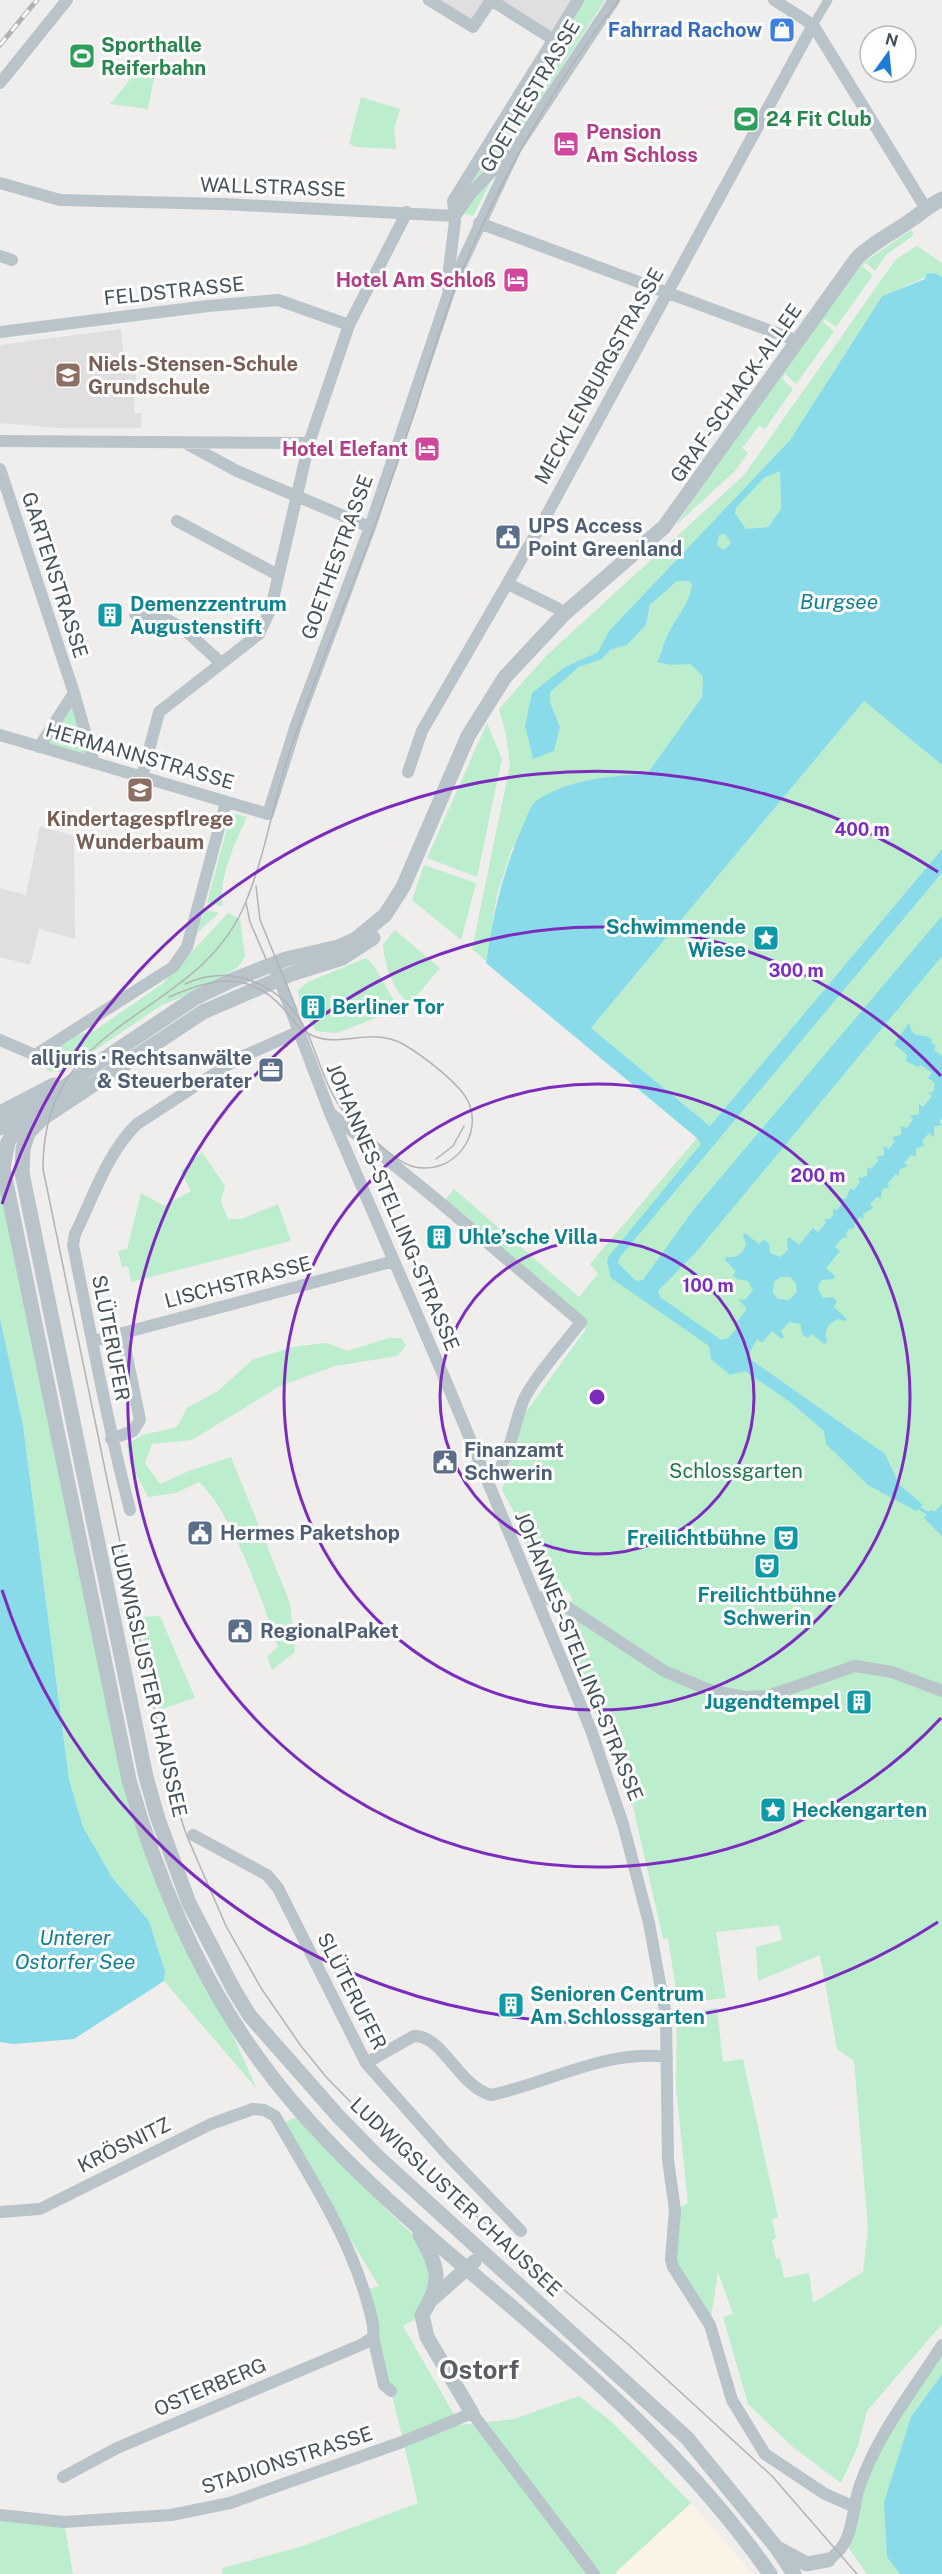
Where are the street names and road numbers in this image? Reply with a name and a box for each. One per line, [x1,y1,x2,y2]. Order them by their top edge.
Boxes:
street label: GOETHESTRASSE [475,15,585,177]
street label: WALLSTRASSE [200,172,346,202]
street label: MECKLENBURGSTRASSE [529,264,669,488]
street label: FELDSTRASSE [102,272,246,310]
street label: GRAF-SCHACK-ALLEE [665,299,807,487]
street label: GOETHESTRASSE [296,471,378,643]
street label: GARTENSTRASSE [17,489,93,661]
street label: HERMANNSTRASSE [43,718,237,794]
street label: JOHANNES-STELLING-STRASSE [321,1060,465,1354]
street label: LISCHSTRASSE [162,1251,314,1313]
street label: SLÜTERUFER [87,1273,136,1403]
street label: JOHANNES-STELLING-STRASSE [510,1508,648,1804]
street label: LUDWIGSLUSTER CHAUSSEE [106,1541,192,1819]
street label: SLÜTERUFER [312,1928,393,2053]
street label: LUDWIGSLUSTER CHAUSSEE [345,2093,567,2301]
street label: KRÖSNITZ [73,2111,174,2178]
street label: OSTERBERG [150,2353,270,2421]
street label: STADIONSTRASSE [198,2421,376,2499]

